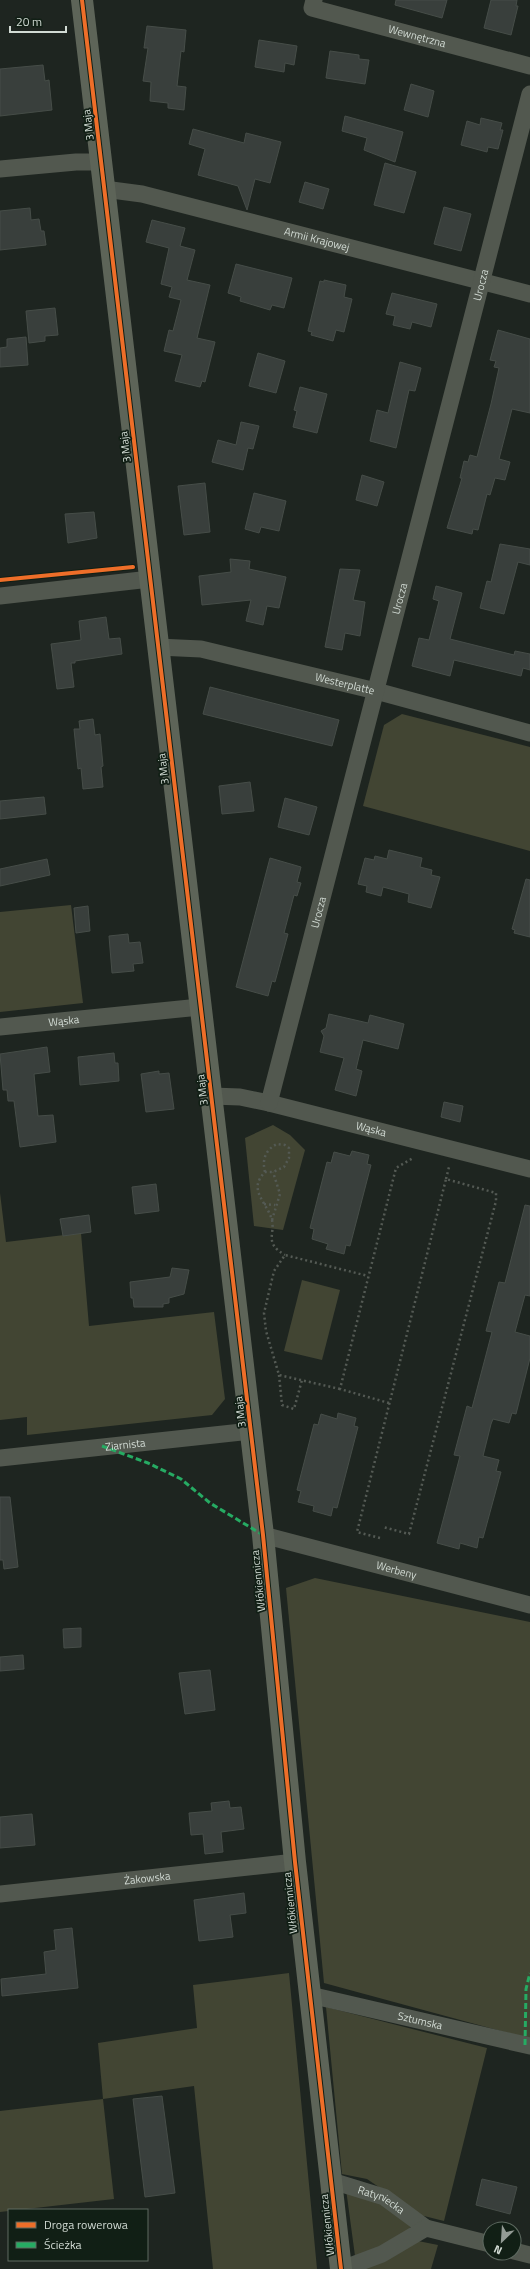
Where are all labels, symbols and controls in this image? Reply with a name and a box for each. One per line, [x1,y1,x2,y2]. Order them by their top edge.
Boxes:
scale bar [10,8,66,34]
text: 20 m [16,12,42,31]
street label: Wewnętrzna [387,21,448,51]
street label: 3 Maja [78,108,98,141]
street label: Armii Krajowej [283,223,351,255]
street label: Urocza [469,267,492,302]
street label: 3 Maja [115,430,135,463]
street label: Urocza [388,581,411,616]
street label: Westerplatte [314,669,377,698]
street label: 3 Maja [153,752,173,785]
street label: Urocza [307,894,330,930]
street label: Wąska [47,1011,80,1030]
street label: 3 Maja [192,1073,212,1106]
street label: Wąska [354,1117,389,1141]
street label: 3 Maja [230,1395,250,1428]
street label: Ziarnista [104,1434,147,1455]
street label: Włókiennicza [247,1549,269,1613]
street label: Werbeny [374,1557,419,1583]
street label: Żakowska [123,1868,172,1889]
street label: Włókiennicza [279,1871,301,1935]
street label: Sztumska [396,2008,445,2034]
street label: Ratyniecka [356,2181,409,2218]
street label: Włókiennicza [316,2193,338,2257]
legend [8,2209,148,2261]
text: Droga rowerowa [44,2215,128,2234]
north arrow [482,2221,522,2261]
text: Ścieżka [44,2235,82,2254]
text: N [491,2241,505,2259]

